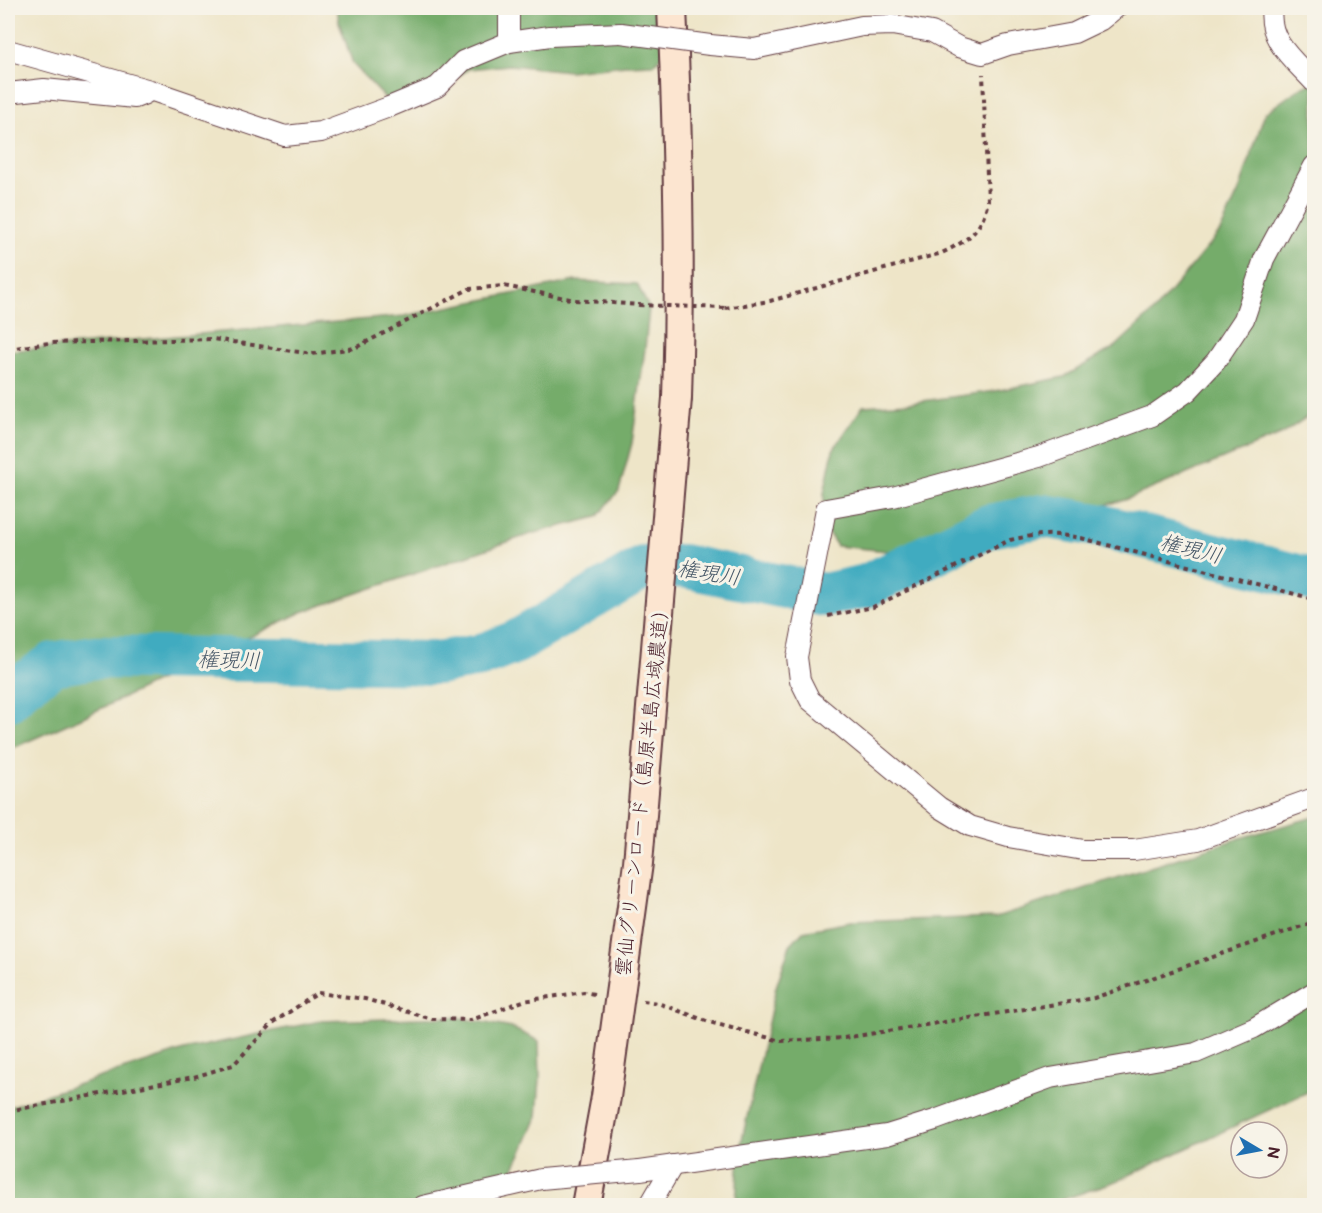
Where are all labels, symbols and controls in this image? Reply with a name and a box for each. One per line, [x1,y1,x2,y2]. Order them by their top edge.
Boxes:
water label: 権現川 [1157,530,1224,569]
water label: 権現川 [676,556,742,591]
street label: 雲仙グリーンロード（島原半島広域農道） [611,598,675,978]
water label: 権現川 [197,647,261,674]
north arrow [1229,1120,1289,1180]
text: N [1262,1145,1283,1160]

